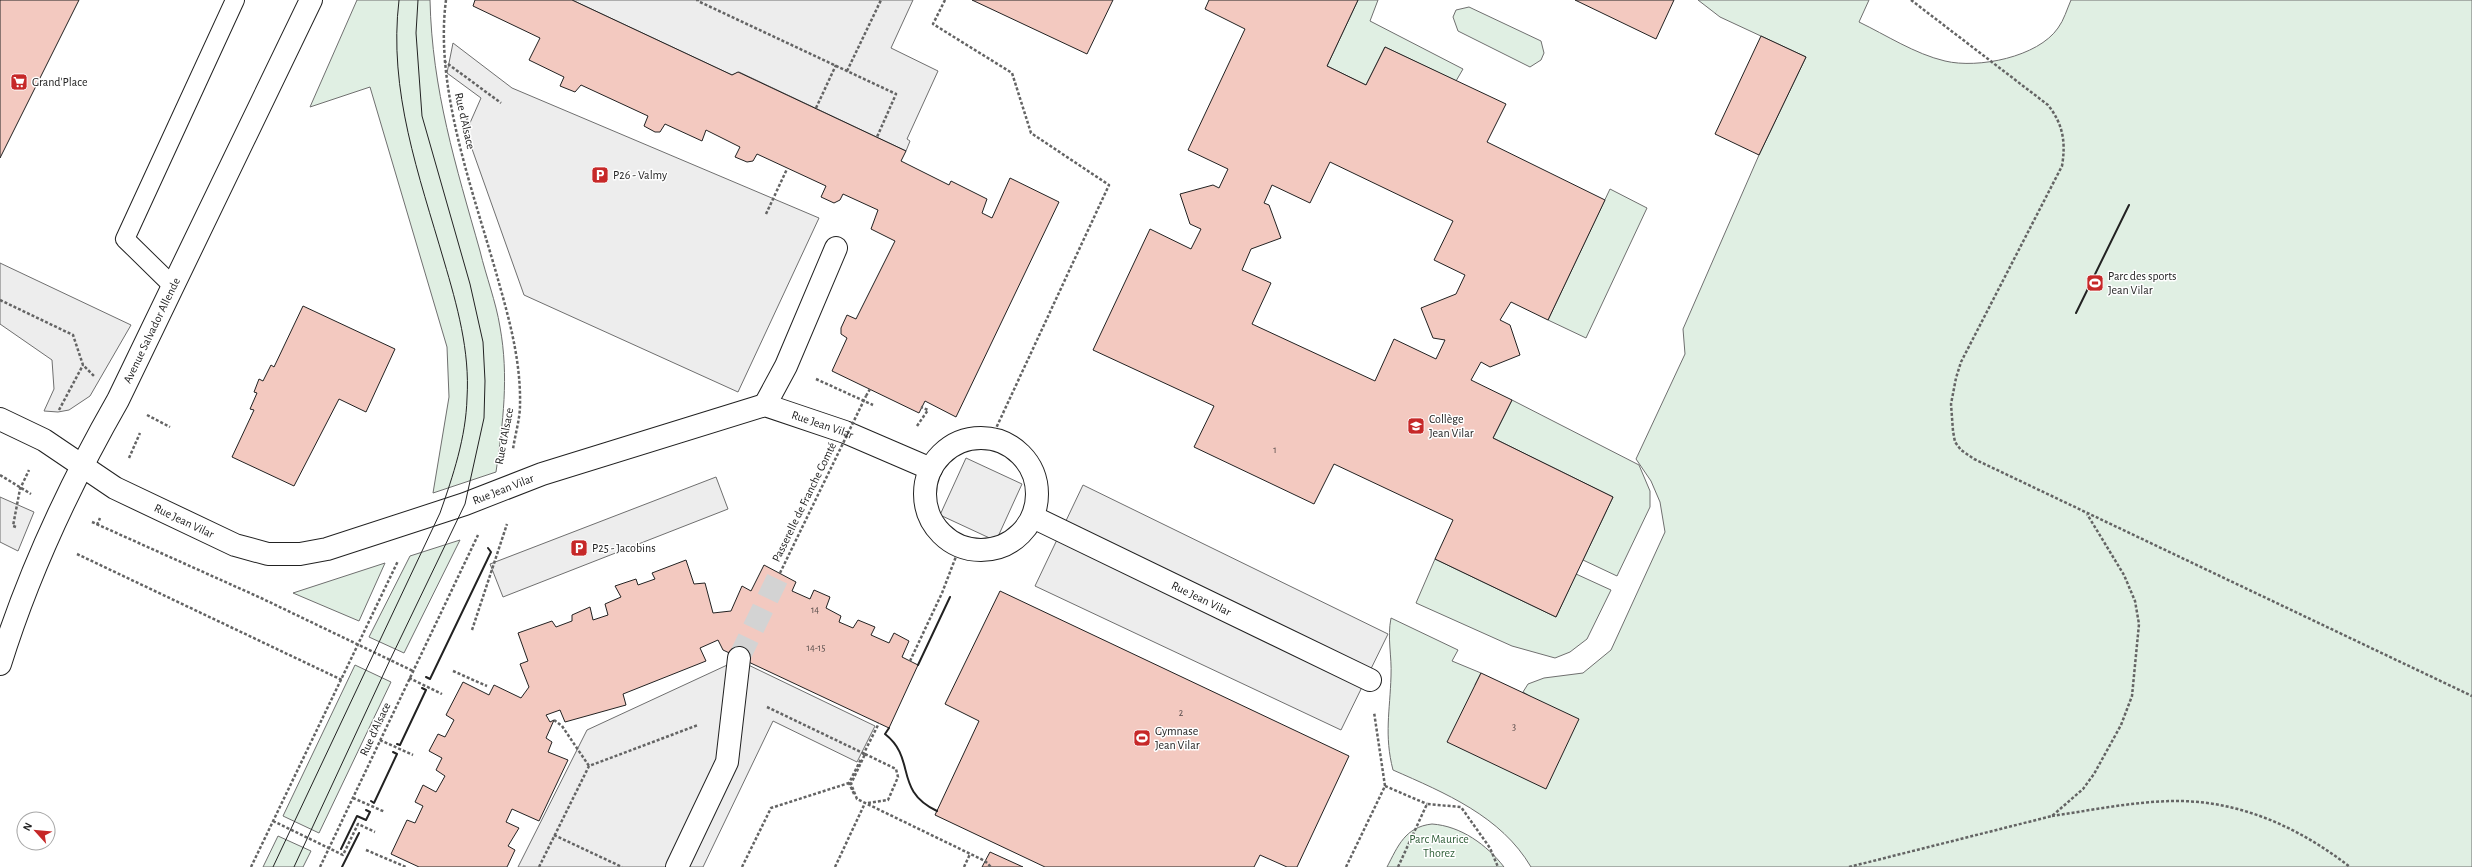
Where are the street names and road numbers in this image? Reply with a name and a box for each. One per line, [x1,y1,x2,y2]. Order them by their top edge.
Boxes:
street label: Rue d'Alsace [453,92,477,150]
street label: Avenue Salvador Allende [121,276,182,385]
street label: Rue d'Alsace [493,407,515,465]
street label: Rue Jean Vilar [790,408,855,441]
street label: Passerelle de Franche Comté [770,440,838,564]
street label: Rue Jean Vilar [471,472,536,506]
street label: Rue Jean Vilar [152,502,216,540]
street label: Rue Jean Vilar [1170,579,1233,618]
street label: Rue d'Alsace [357,700,393,758]

